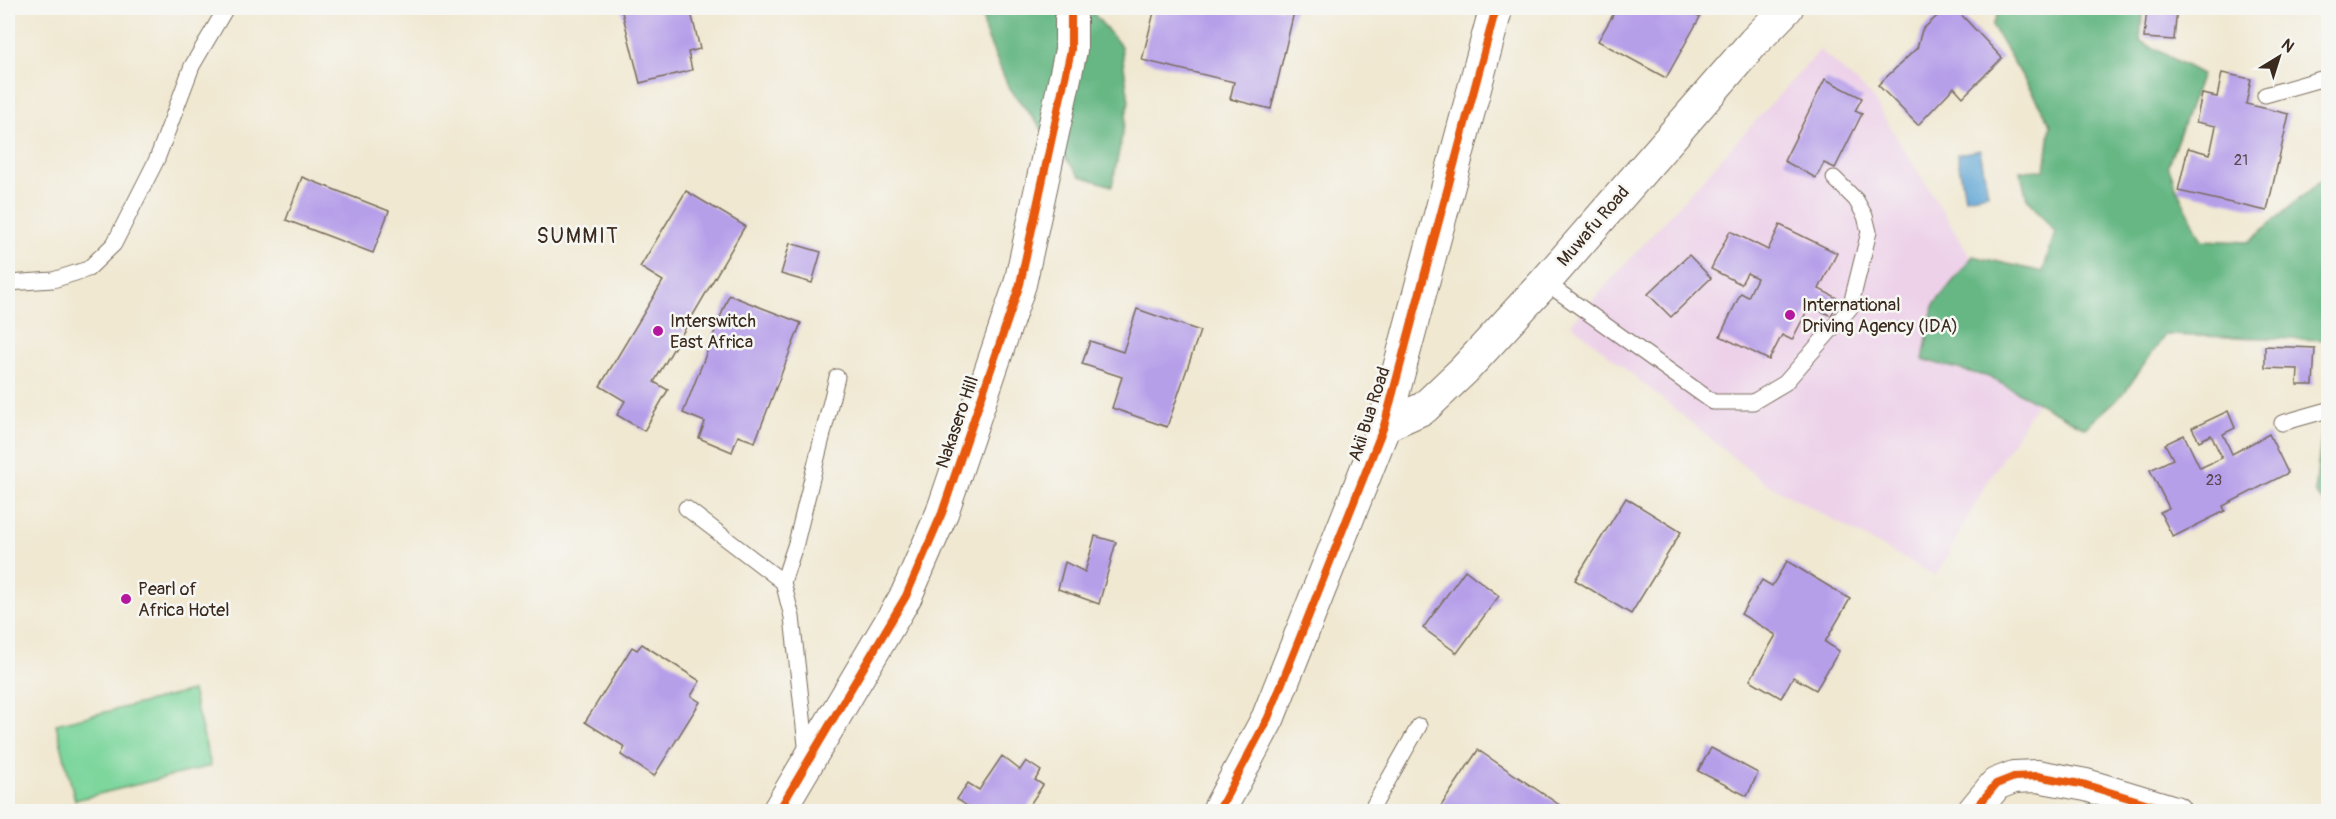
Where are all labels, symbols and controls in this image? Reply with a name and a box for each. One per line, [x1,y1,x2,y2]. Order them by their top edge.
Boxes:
north arrow [2249,27,2309,87]
text: N [2277,35,2298,57]
house number: 21 [2234,151,2248,170]
street label: Muwafu Road [1552,181,1635,271]
district label: SUMMIT [537,223,619,250]
place label: International Driving Agency (IDA) [1802,294,1958,338]
marker: International Driving Agency (IDA) [1783,308,1797,322]
place label: Interswitch East Africa [670,310,756,354]
marker: Interswitch East Africa [651,324,665,338]
street label: Akii Bua Road [1343,364,1396,464]
street label: Nakasero Hill [931,373,984,471]
house number: 23 [2206,471,2222,490]
place label: Pearl of Africa Hotel [138,578,230,622]
marker: Pearl of Africa Hotel [119,592,133,606]

